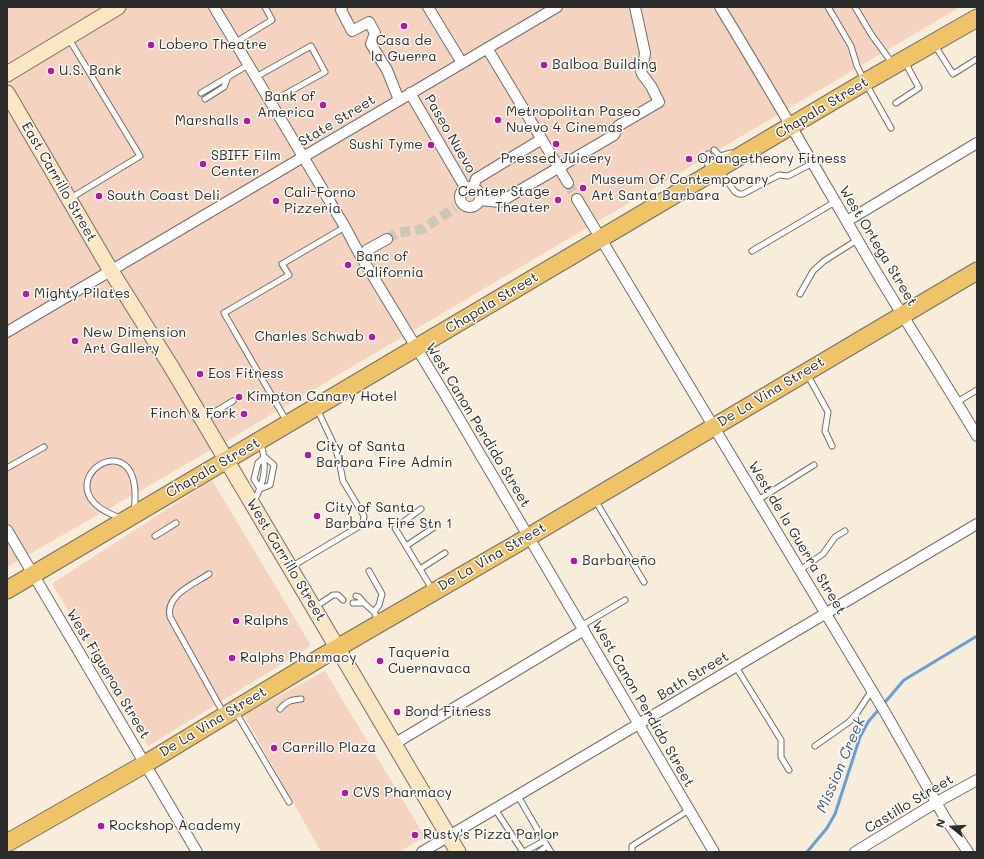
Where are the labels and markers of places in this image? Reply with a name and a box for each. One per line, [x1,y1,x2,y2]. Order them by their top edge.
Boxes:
marker: Casa de la Guerra [399,21,409,31]
place label: Casa de la Guerra [371,33,437,66]
place label: Lobero Theatre [159,37,267,53]
marker: Lobero Theatre [146,40,156,50]
place label: Balboa Building [552,57,657,73]
marker: Balboa Building [539,60,549,70]
place label: U.S. Bank [59,63,122,79]
marker: U.S. Bank [46,66,56,76]
place label: Bank of America [257,89,315,122]
marker: Bank of America [318,100,328,110]
place label: Metropolitan Paseo Nuevo 4 Cinemas [506,104,640,136]
place label: Marshalls [175,113,239,129]
marker: Metropolitan Paseo Nuevo 4 Cinemas [493,115,503,125]
marker: Marshalls [242,116,252,126]
place label: Sushi Tyme [349,137,423,153]
marker: Pressed Juicery [551,139,561,149]
marker: Sushi Tyme [426,140,436,150]
place label: SBIFF Film Center [211,148,281,180]
place label: Pressed Juicery [501,151,611,167]
place label: Orangetheory Fitness [697,151,847,167]
marker: Orangetheory Fitness [684,154,694,164]
marker: SBIFF Film Center [198,159,208,169]
place label: Museum Of Contemporary Art Santa Barbara [591,172,769,204]
marker: Museum Of Contemporary Art Santa Barbara [578,183,588,193]
place label: Center Stage Theater [458,184,550,216]
place label: Cali-Forno Pizzeria [284,185,356,218]
place label: South Coast Deli [107,188,220,204]
marker: South Coast Deli [94,191,104,201]
marker: Center Stage Theater [553,195,563,205]
marker: Cali-Forno Pizzeria [271,196,281,206]
place label: Banc of California [356,249,424,282]
marker: Banc of California [343,260,353,270]
place label: Mighty Pilates [34,286,130,302]
marker: Mighty Pilates [21,289,31,299]
place label: New Dimension Art Gallery [83,325,186,358]
place label: Charles Schwab [254,329,364,345]
marker: Charles Schwab [367,332,377,342]
marker: New Dimension Art Gallery [70,336,80,346]
place label: Eos Fitness [208,366,284,382]
marker: Eos Fitness [195,369,205,379]
place label: Kimpton Canary Hotel [247,389,397,405]
marker: Kimpton Canary Hotel [234,392,244,402]
place label: Finch & Fork [150,406,236,422]
marker: Finch & Fork [239,409,249,419]
place label: City of Santa Barbara Fire Admin [316,439,452,472]
marker: City of Santa Barbara Fire Admin [303,450,313,460]
place label: City of Santa Barbara Fire Stn 1 [325,500,452,532]
marker: City of Santa Barbara Fire Stn 1 [312,511,322,521]
place label: Barbareño [582,553,656,569]
marker: Barbareño [569,556,579,566]
place label: Ralphs [244,613,289,629]
marker: Ralphs [231,616,241,626]
place label: Taqueria Cuernavaca [388,645,471,678]
place label: Ralphs Pharmacy [240,650,357,666]
marker: Ralphs Pharmacy [227,653,237,663]
marker: Taqueria Cuernavaca [375,656,385,666]
place label: Bond Fitness [405,704,491,720]
marker: Bond Fitness [392,707,402,717]
place label: Carrillo Plaza [282,740,376,756]
marker: Carrillo Plaza [269,743,279,753]
place label: CVS Pharmacy [353,785,452,801]
marker: CVS Pharmacy [340,788,350,798]
place label: Rockshop Academy [109,818,241,834]
marker: Rockshop Academy [96,821,106,831]
place label: Rusty's Pizza Parlor [423,827,559,843]
marker: Rusty's Pizza Parlor [410,830,420,840]

